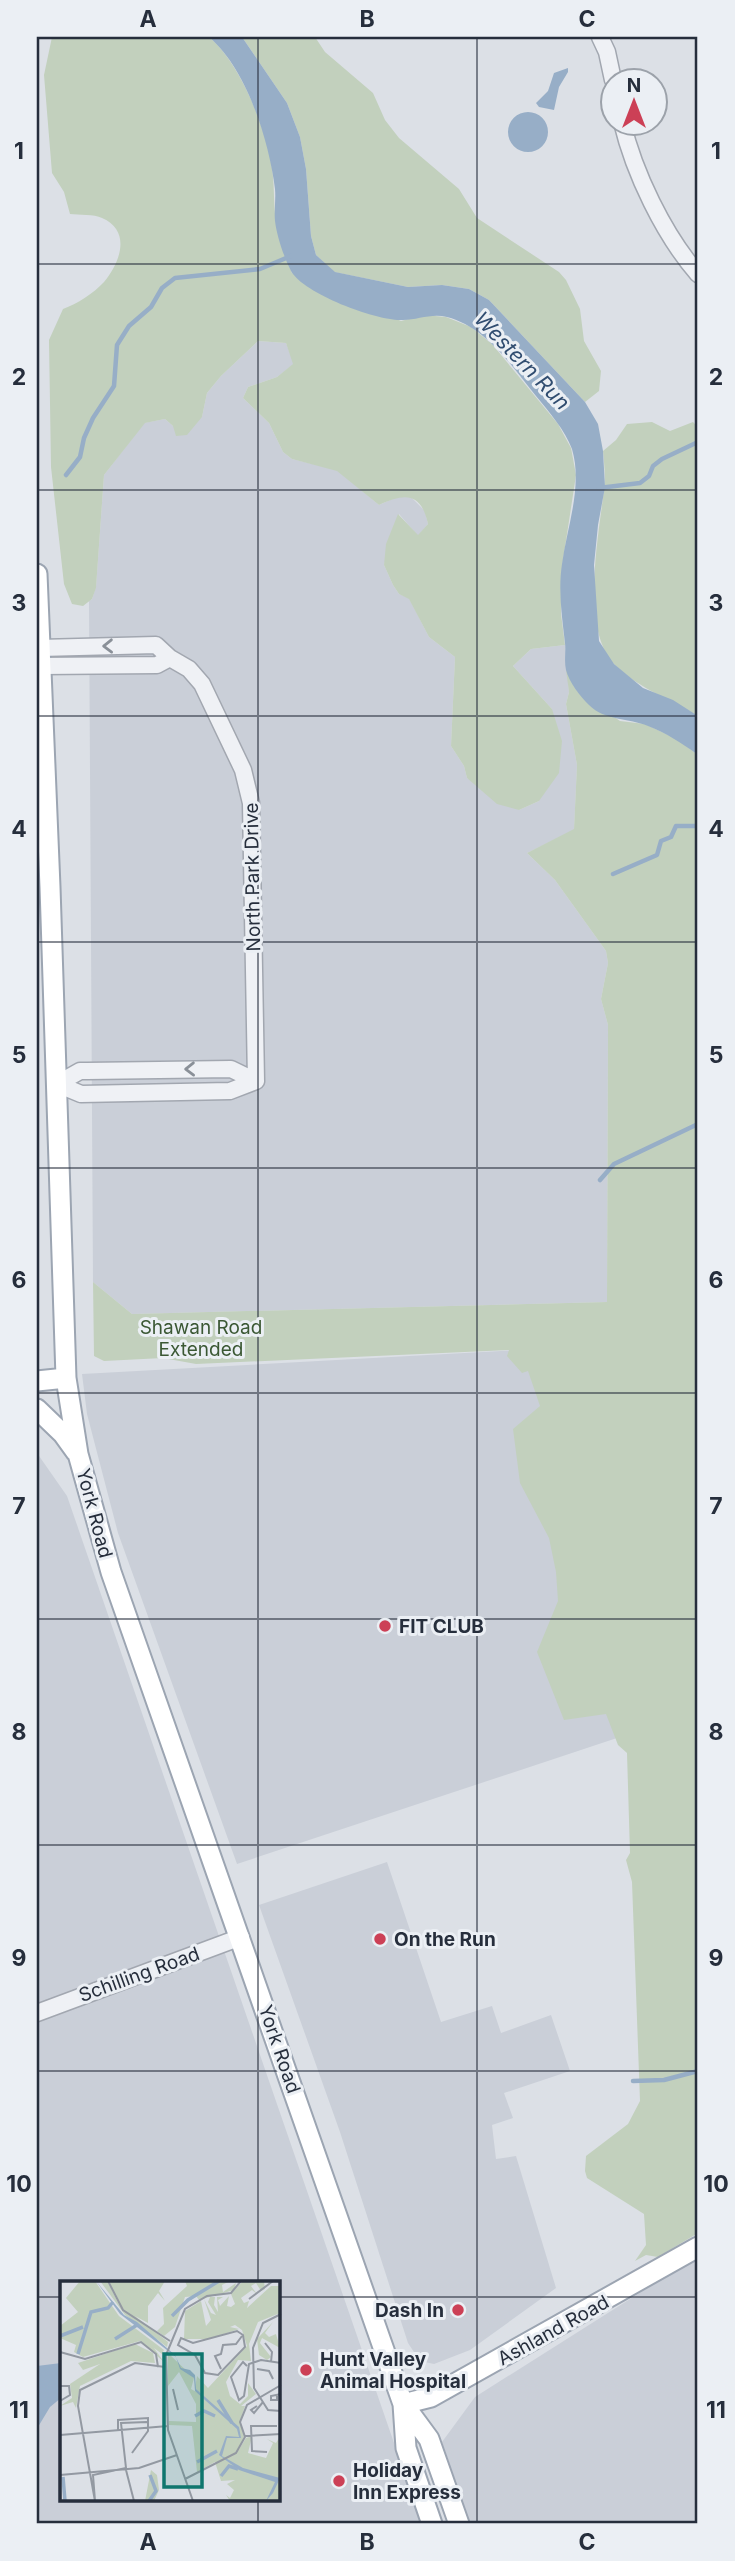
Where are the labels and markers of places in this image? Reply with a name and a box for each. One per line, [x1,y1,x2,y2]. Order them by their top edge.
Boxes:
place label: FIT CLUB [399,1615,484,1638]
marker: FIT CLUB [377,1618,393,1634]
place label: On the Run [394,1928,496,1951]
marker: On the Run [372,1931,388,1947]
place label: Dash In [375,2299,444,2322]
marker: Dash In [450,2302,466,2318]
place label: Hunt Valley Animal Hospital [320,2348,466,2393]
marker: Hunt Valley Animal Hospital [298,2362,314,2378]
place label: Holiday Inn Express [353,2459,461,2504]
marker: Holiday Inn Express [331,2473,347,2489]

